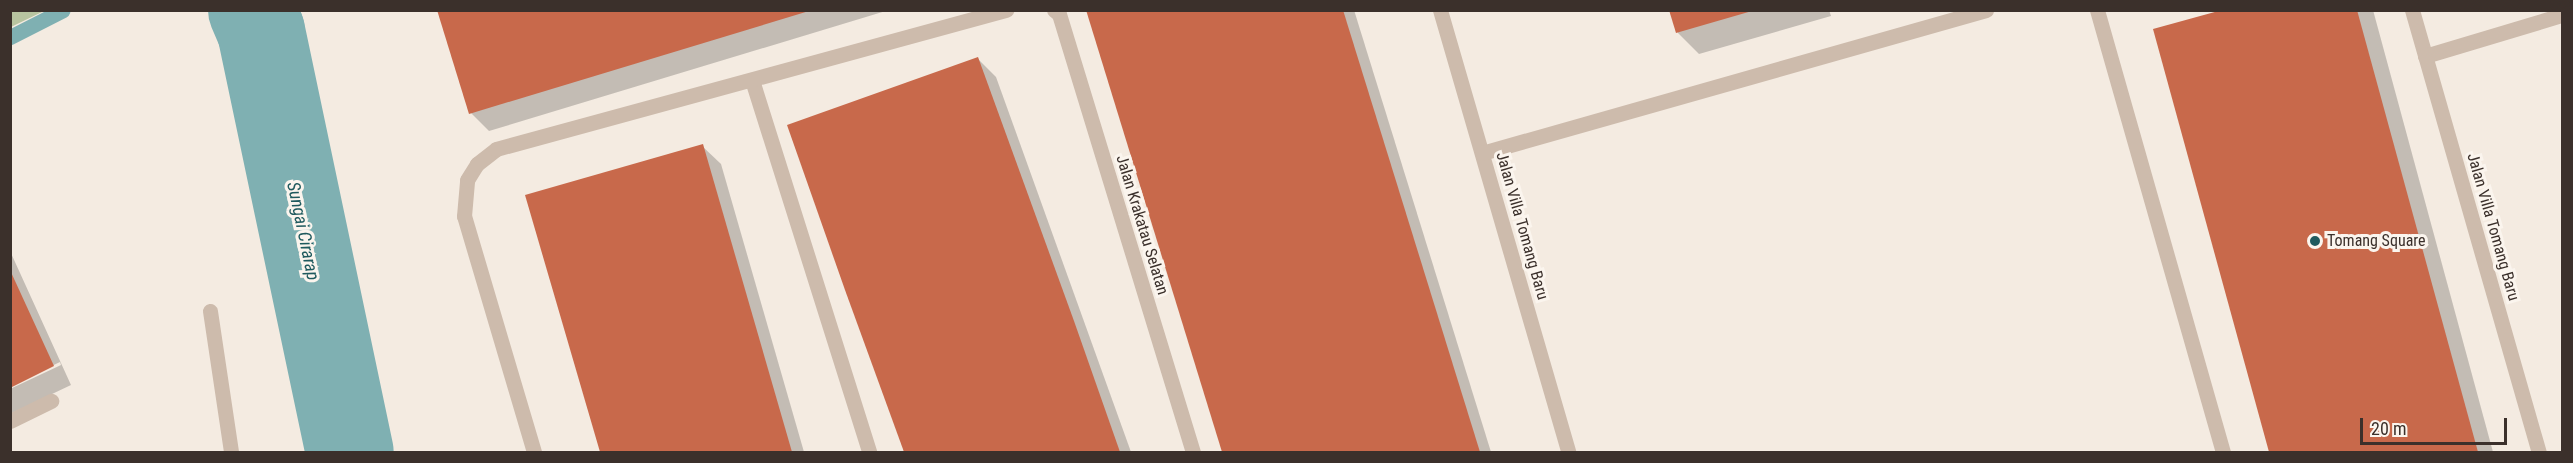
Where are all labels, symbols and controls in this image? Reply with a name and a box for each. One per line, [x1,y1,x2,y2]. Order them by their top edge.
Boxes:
street label: Jalan Villa Tomang Baru [1492,150,1552,302]
street label: Jalan Villa Tomang Baru [2463,151,2523,303]
street label: Jalan Krakatau Selatan [1112,153,1172,297]
water label: Sungai Cirarap [282,180,324,282]
place label: Tomang Square [2327,231,2426,251]
marker: Tomang Square [2308,234,2322,248]
scale bar [2363,406,2510,444]
text: 20 m [2371,418,2406,439]

